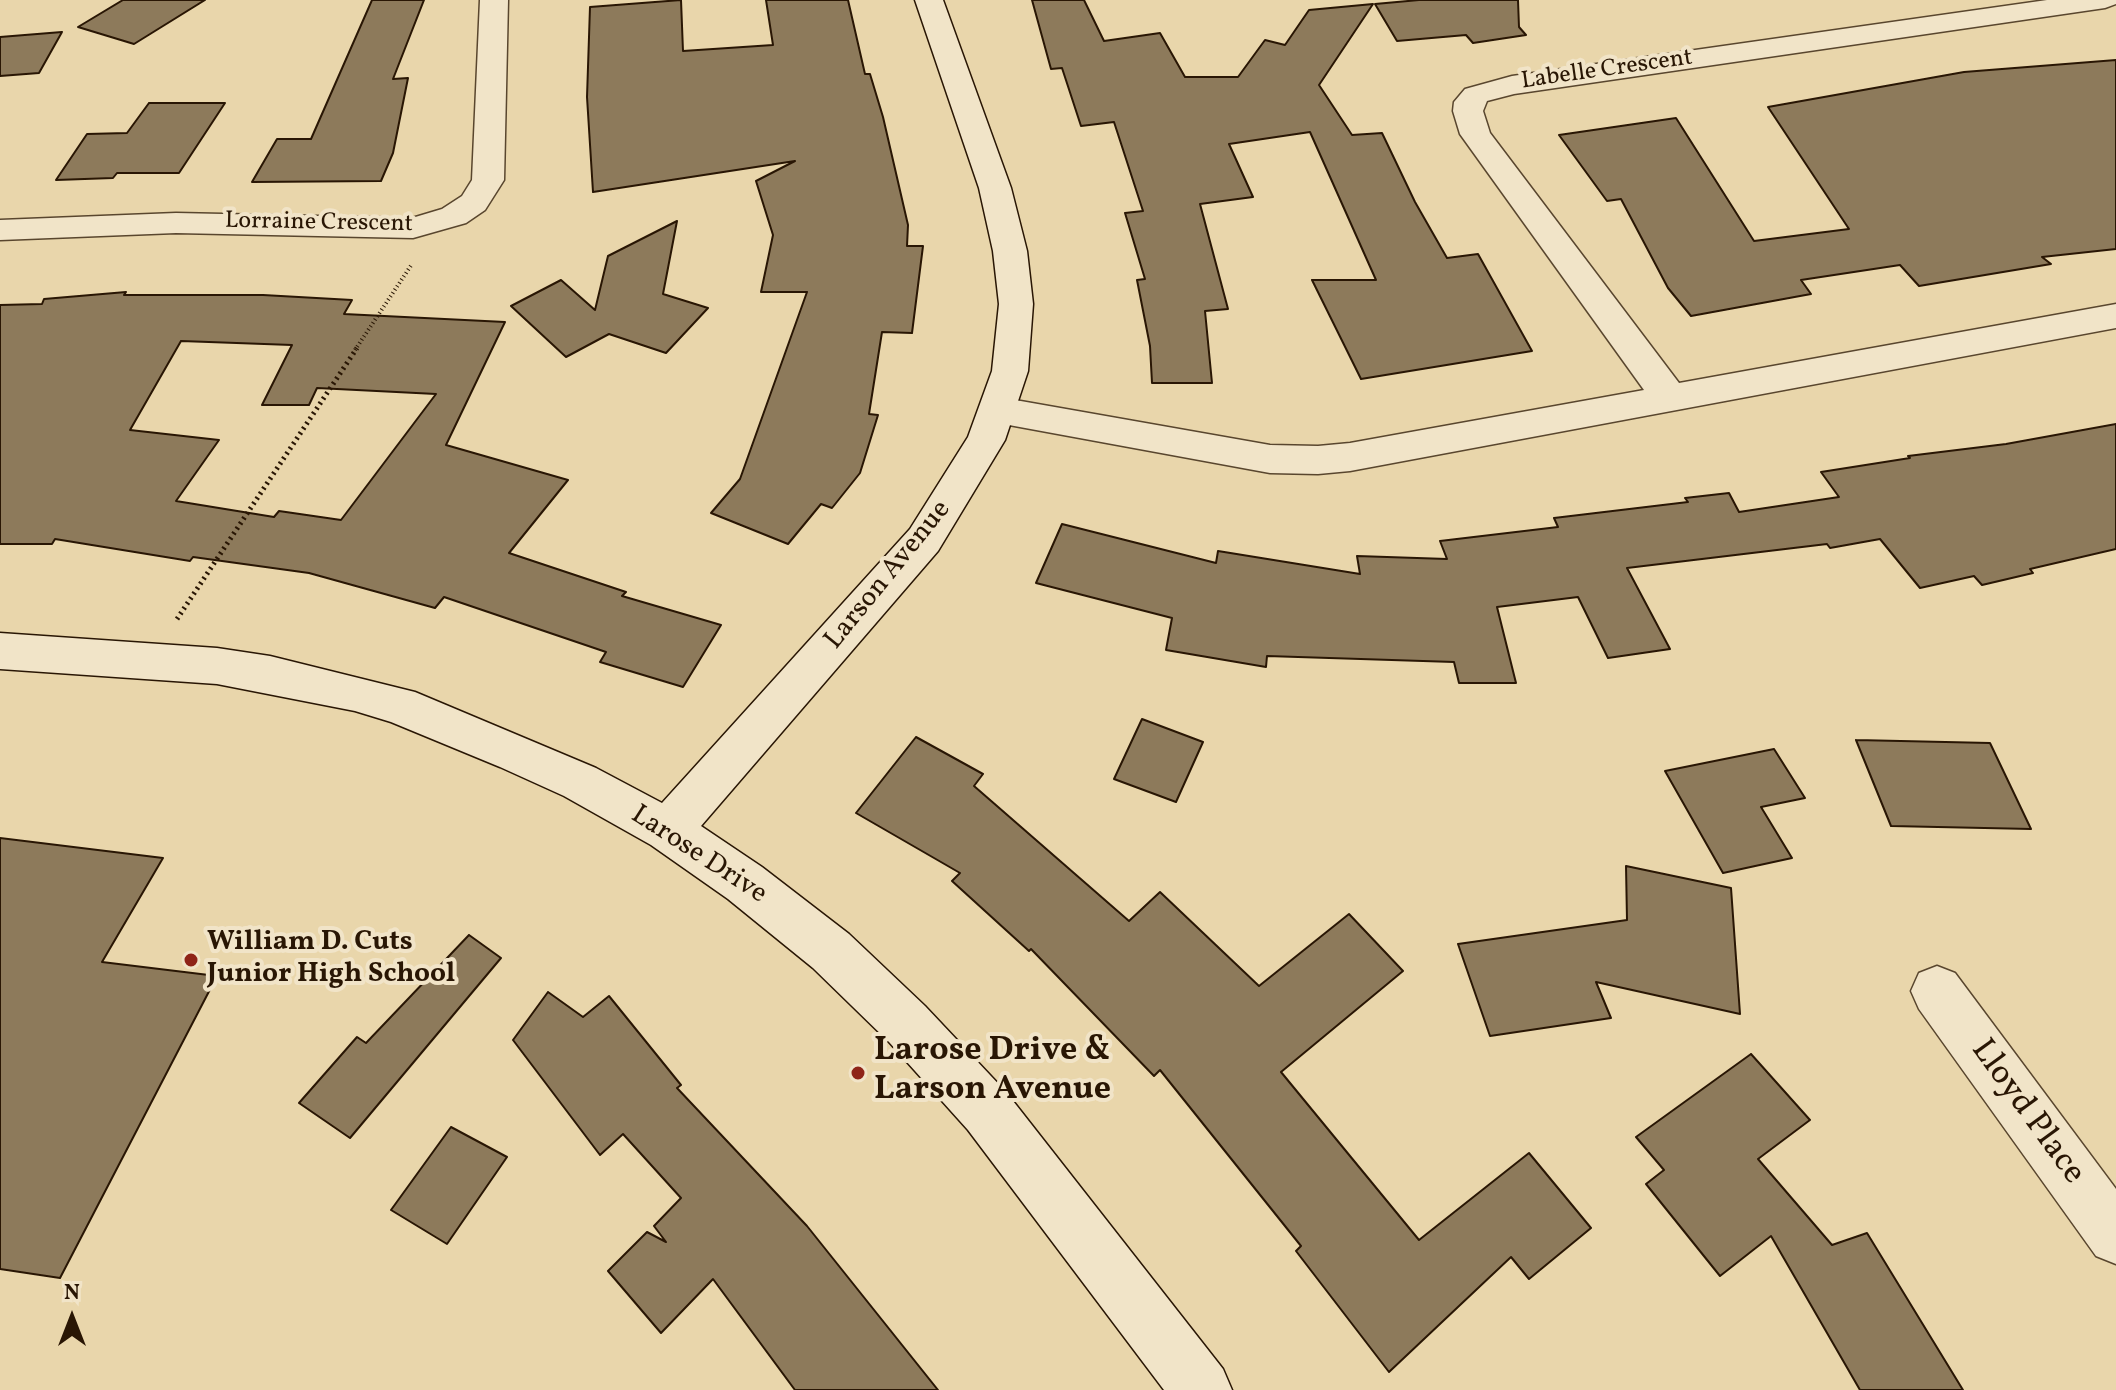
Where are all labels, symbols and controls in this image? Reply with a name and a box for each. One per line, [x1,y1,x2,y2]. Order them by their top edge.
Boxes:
street label: Labelle Crescent [1520,45,1694,97]
street label: Lorraine Crescent [225,208,413,240]
street label: Larson Avenue [819,495,959,657]
street label: Larose Drive [624,800,772,912]
place label: William D. Cuts Junior High School [207,927,455,993]
marker: William D. Cuts Junior High School [182,951,200,969]
place label: Larose Drive & Larson Avenue [874,1033,1111,1112]
street label: Lloyd Place [1960,1033,2092,1193]
marker: Larose Drive & Larson Avenue [849,1064,867,1082]
north arrow [32,1278,112,1358]
text: N [64,1278,80,1309]

